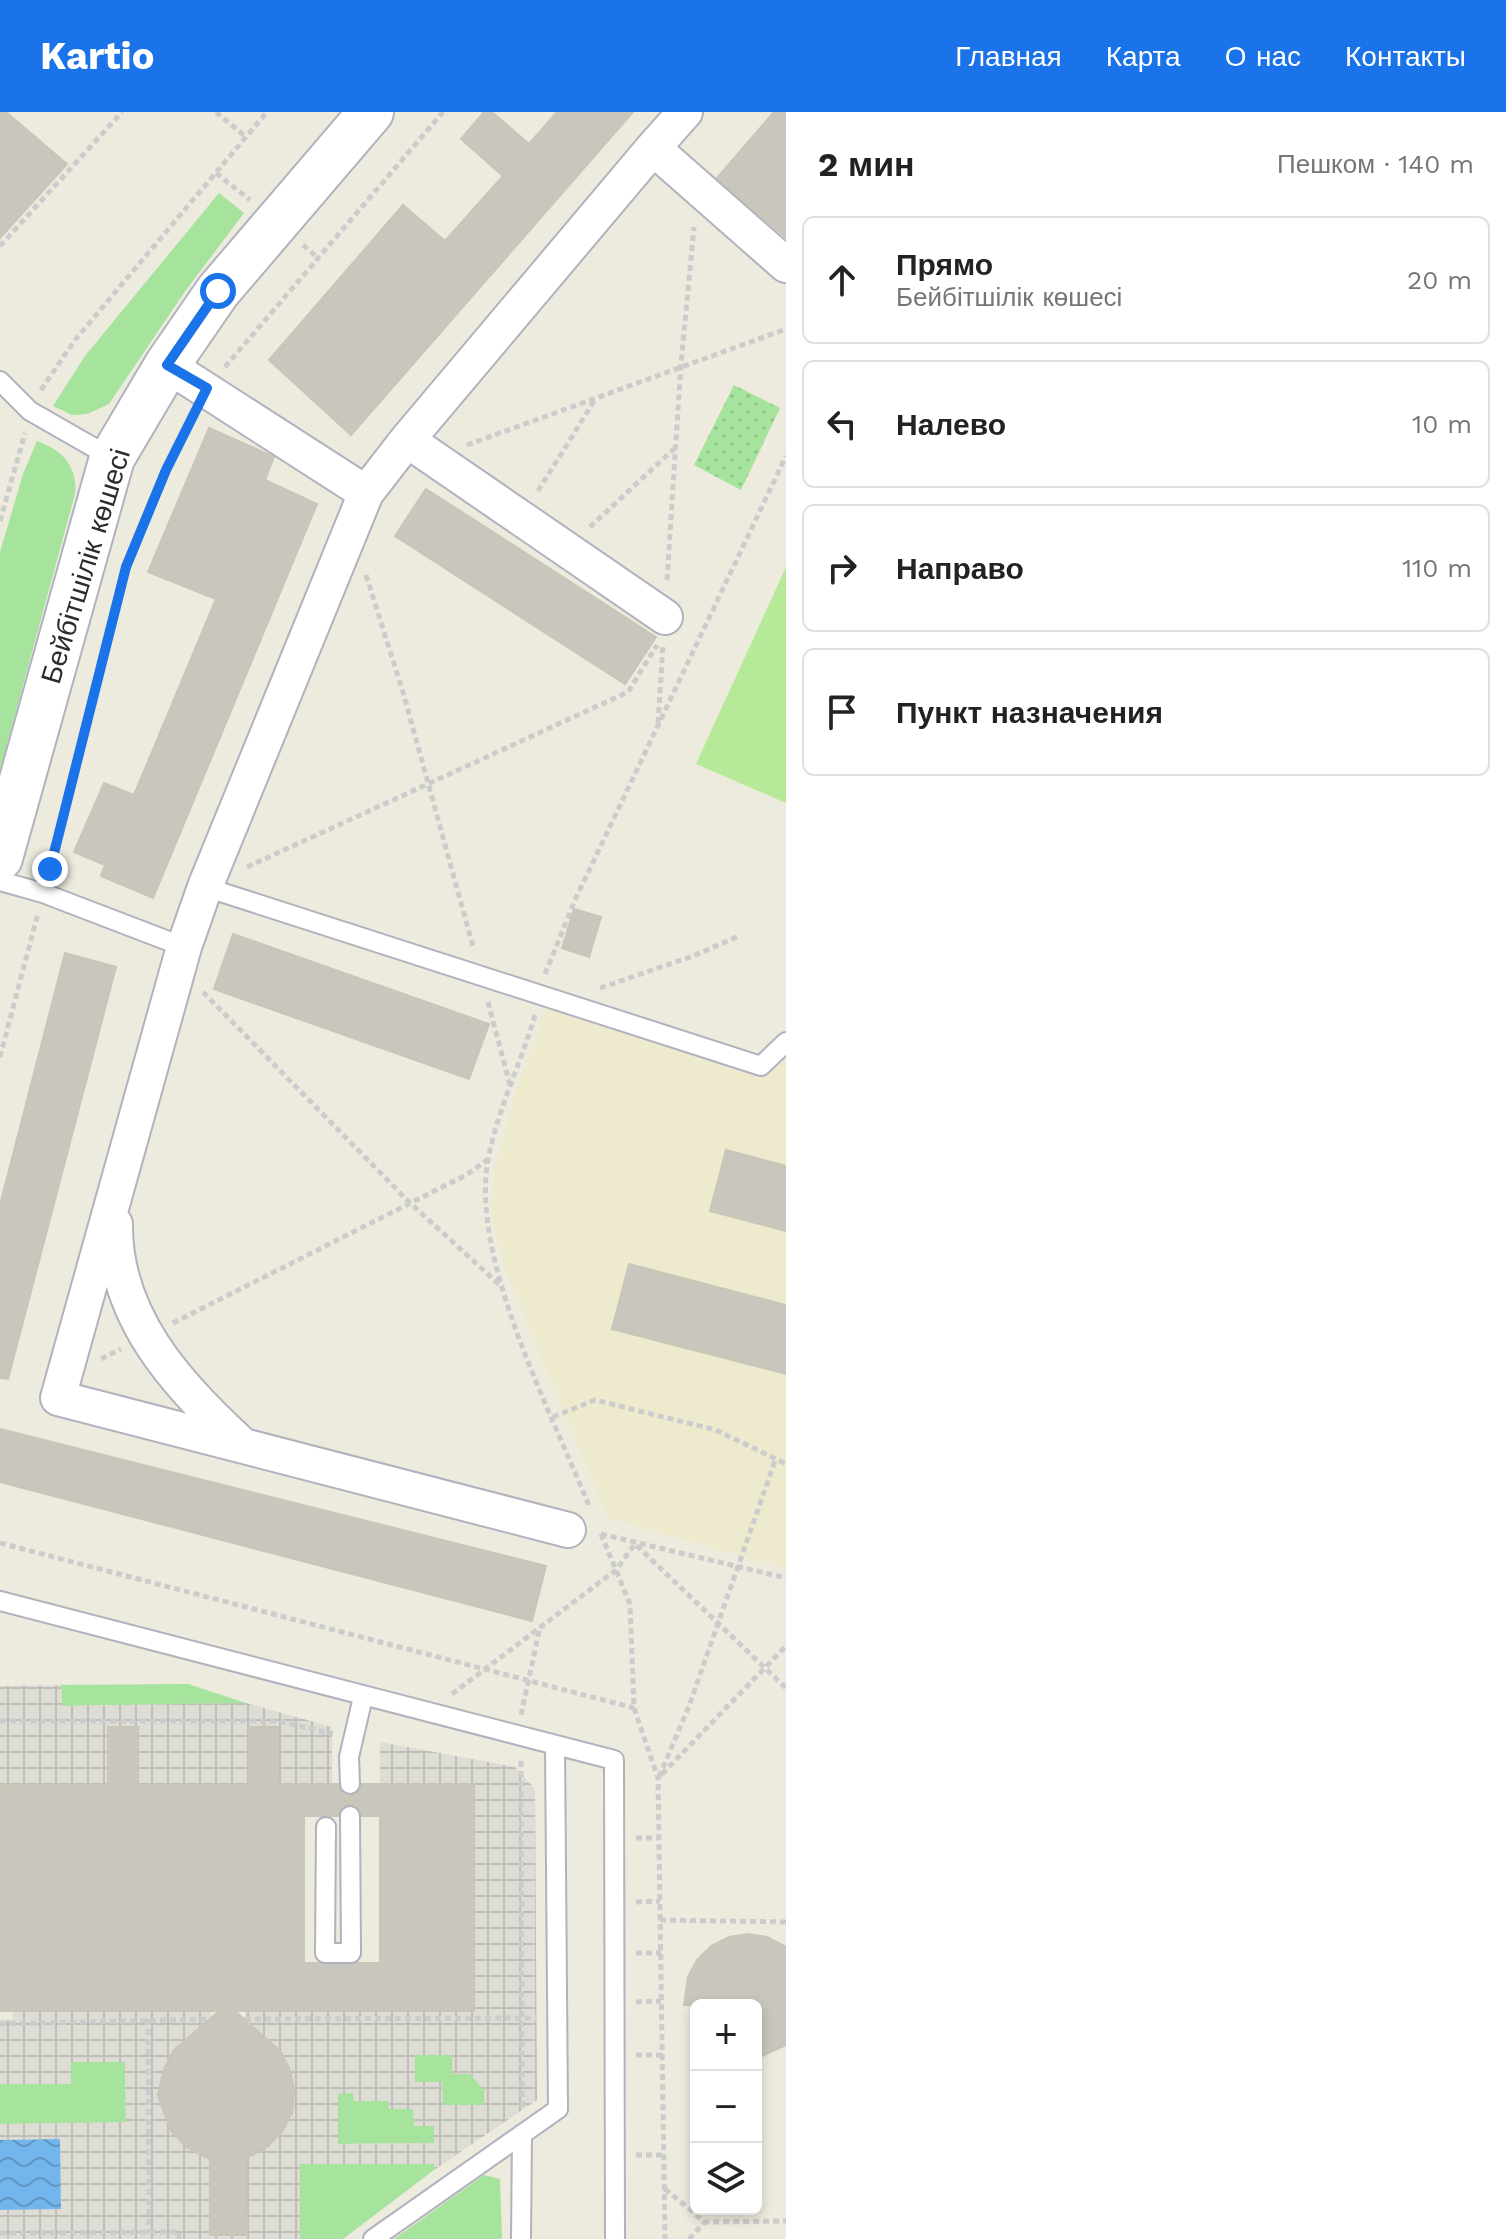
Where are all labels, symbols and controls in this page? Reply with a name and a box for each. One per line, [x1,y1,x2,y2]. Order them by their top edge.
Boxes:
text: Kartio [40,34,154,78]
text: Главная [955,40,1062,73]
text: Карта [1106,40,1181,73]
text: О нас [1225,40,1301,73]
text: Контакты [1345,40,1466,73]
text: 2 мин [818,144,915,184]
text: Пешком · 140 m [1277,149,1474,179]
text: Прямо [896,247,993,282]
icon: ahead [820,258,864,302]
text: 20 m [1407,265,1472,295]
route start [200,273,236,309]
text: Бейбітшілік көшесі [896,282,1122,312]
icon: left [820,402,864,446]
text: Налево [896,407,1006,442]
text: 10 m [1412,409,1472,439]
street label: Бейбітшілік көшесі [34,445,137,688]
icon: right [820,546,864,590]
text: Направо [896,551,1024,586]
text: 110 m [1402,553,1472,583]
icon: arrive [820,690,864,734]
text: Пункт назначения [896,695,1163,730]
route end [32,851,68,887]
map controls [690,1999,762,2215]
button: + [690,1999,762,2071]
button: − [690,2071,762,2143]
button: layers [690,2143,762,2215]

